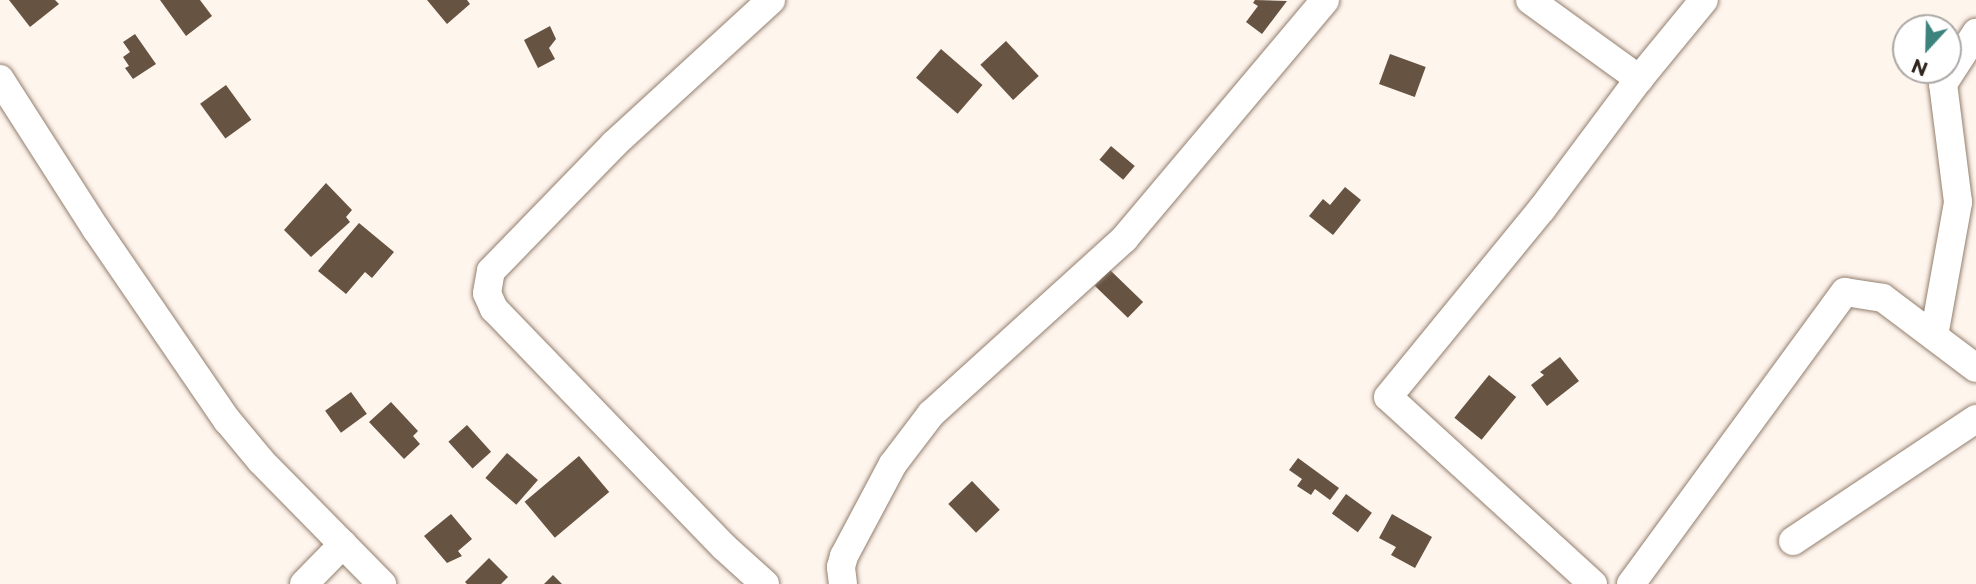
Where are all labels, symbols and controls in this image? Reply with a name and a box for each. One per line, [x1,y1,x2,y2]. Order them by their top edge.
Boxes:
north arrow [1892,14,1962,84]
text: N [1908,54,1931,81]

